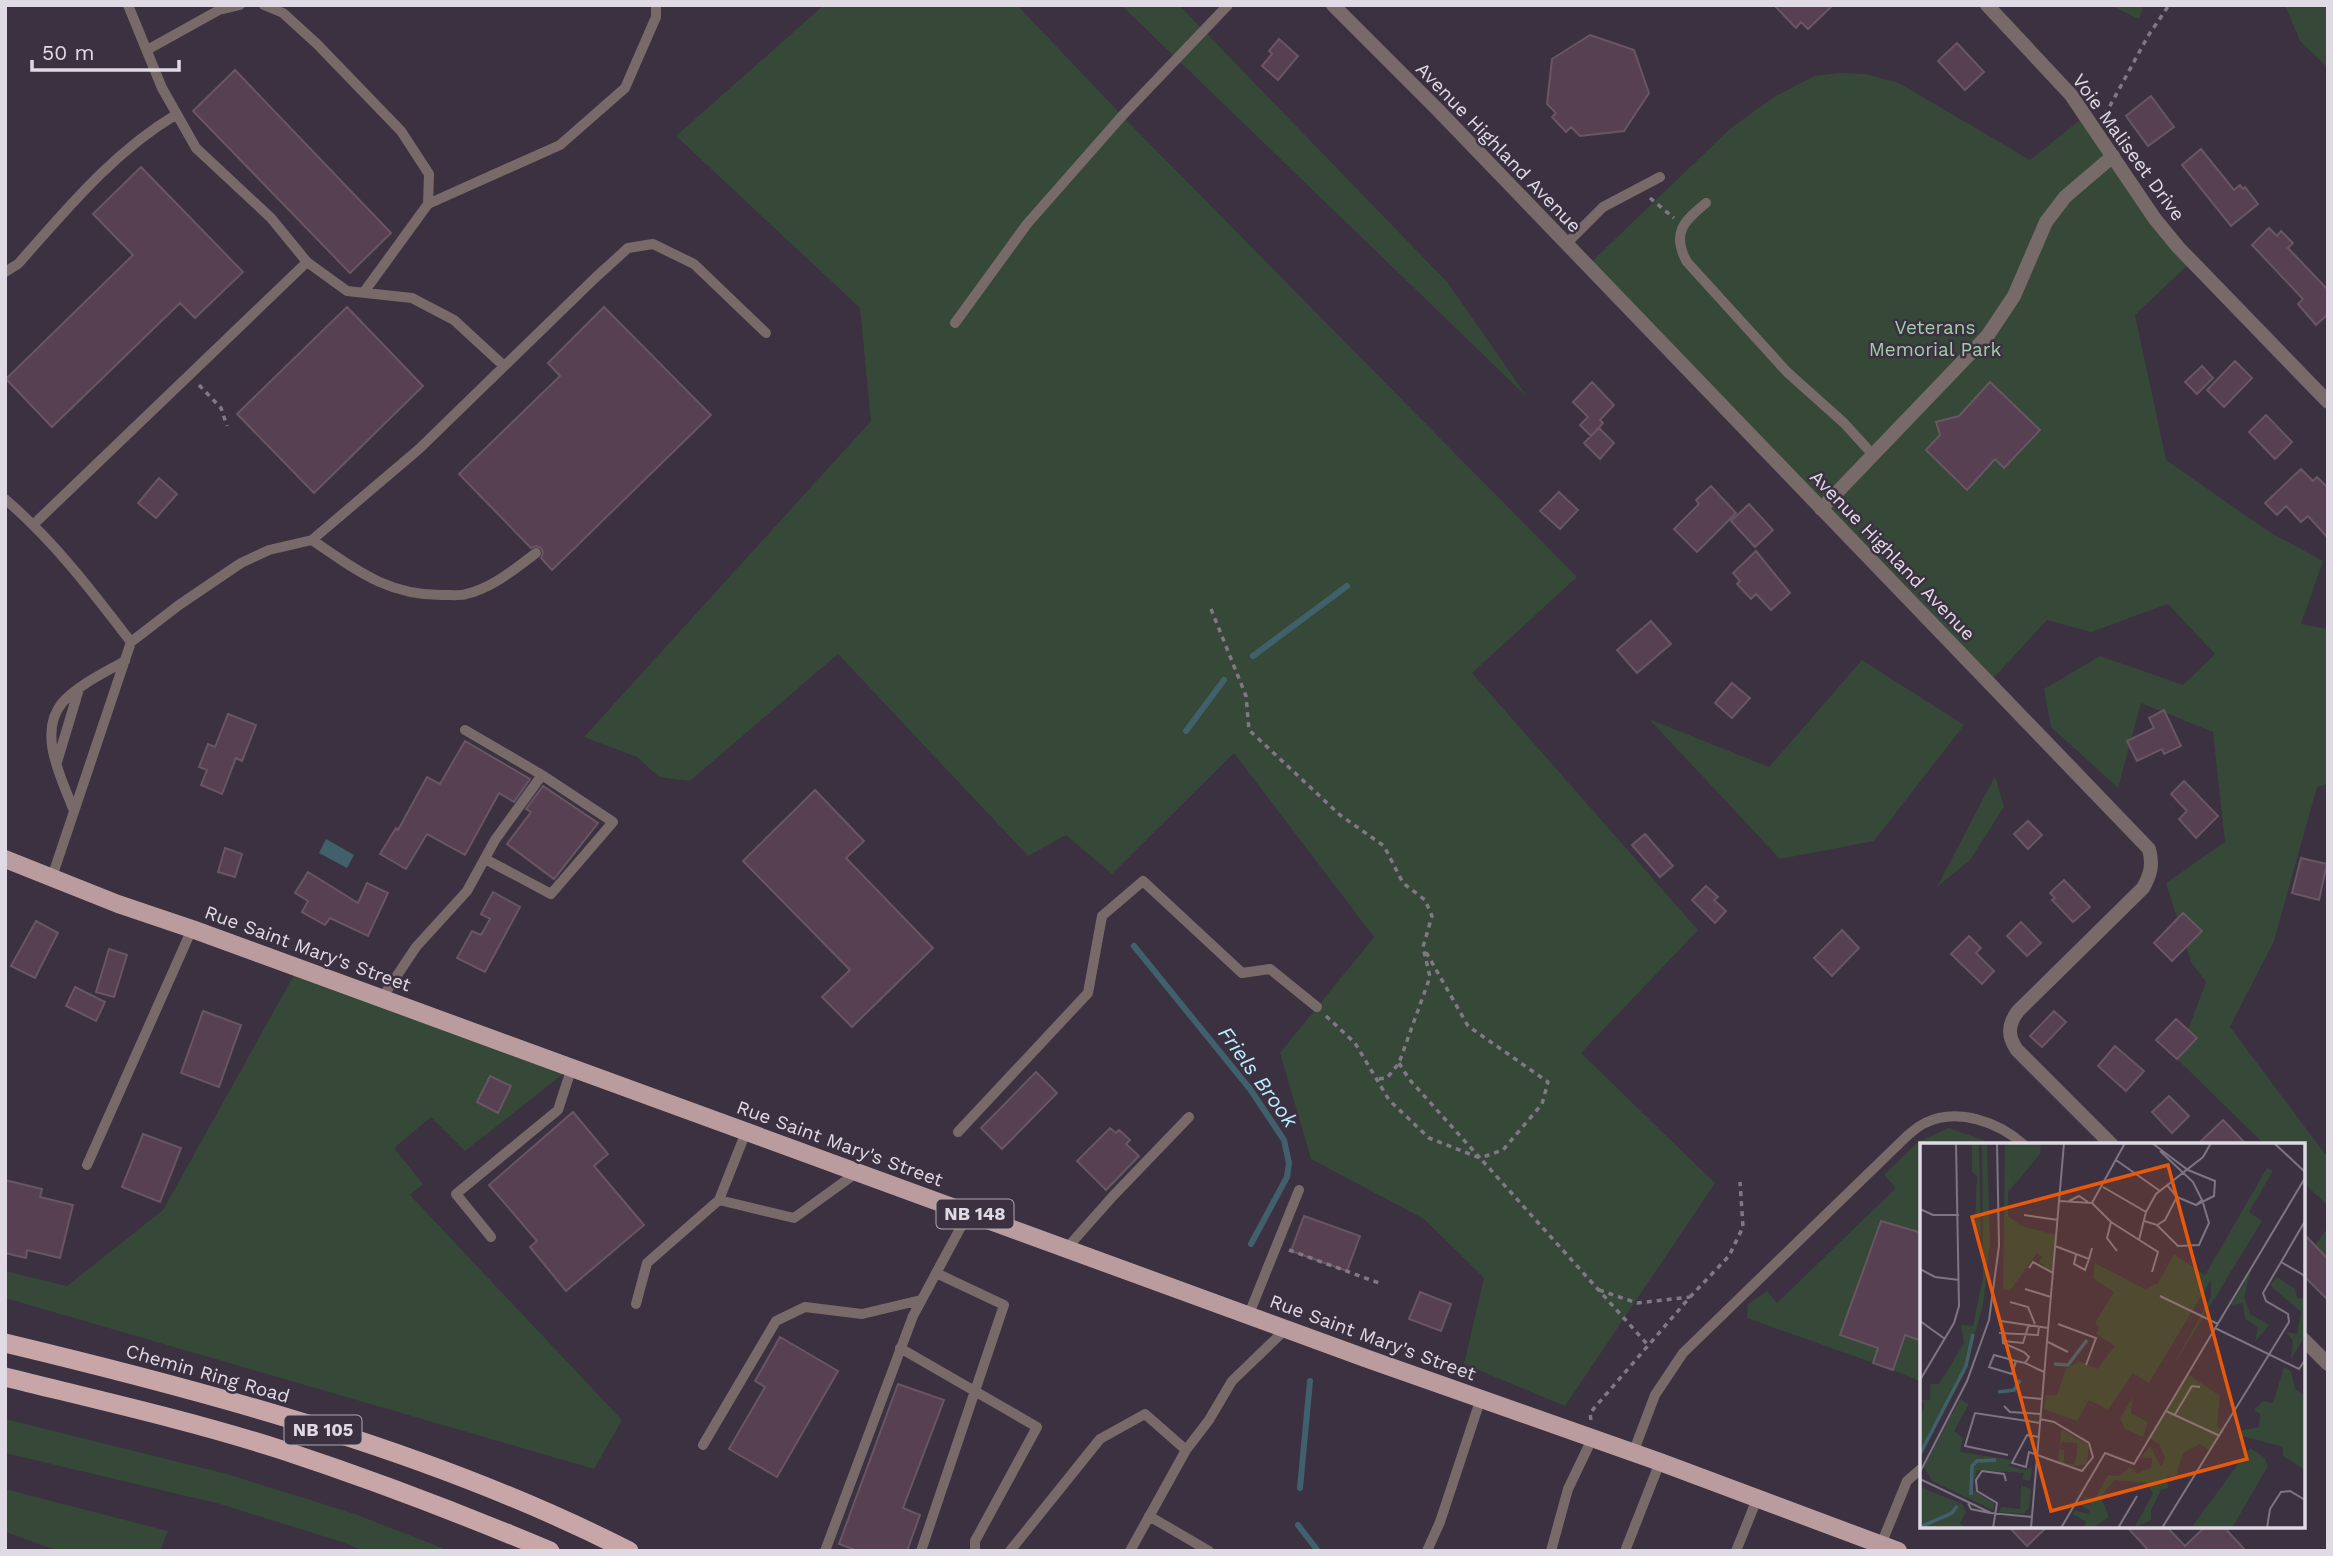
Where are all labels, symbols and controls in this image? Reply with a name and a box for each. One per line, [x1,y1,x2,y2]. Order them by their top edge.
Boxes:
scale bar [32,28,178,72]
text: 50 m [42,40,94,65]
street label: Avenue Highland Avenue [1411,57,1586,237]
street label: Voie Maliseet Drive [2067,69,2190,225]
park label: Veterans Memorial Park [1869,316,2002,361]
street label: Avenue Highland Avenue [1805,465,1980,645]
street label: Rue Saint Mary's Street [202,900,414,997]
water label: Friels Brook [1213,1021,1304,1133]
street label: Rue Saint Mary's Street [734,1095,946,1192]
inset map [1920,1143,2305,1528]
road number: NB 148 [936,1199,1014,1228]
street label: Rue Saint Mary's Street [1267,1289,1479,1386]
street label: Chemin Ring Road [123,1339,292,1408]
road number: NB 105 [284,1415,362,1444]

